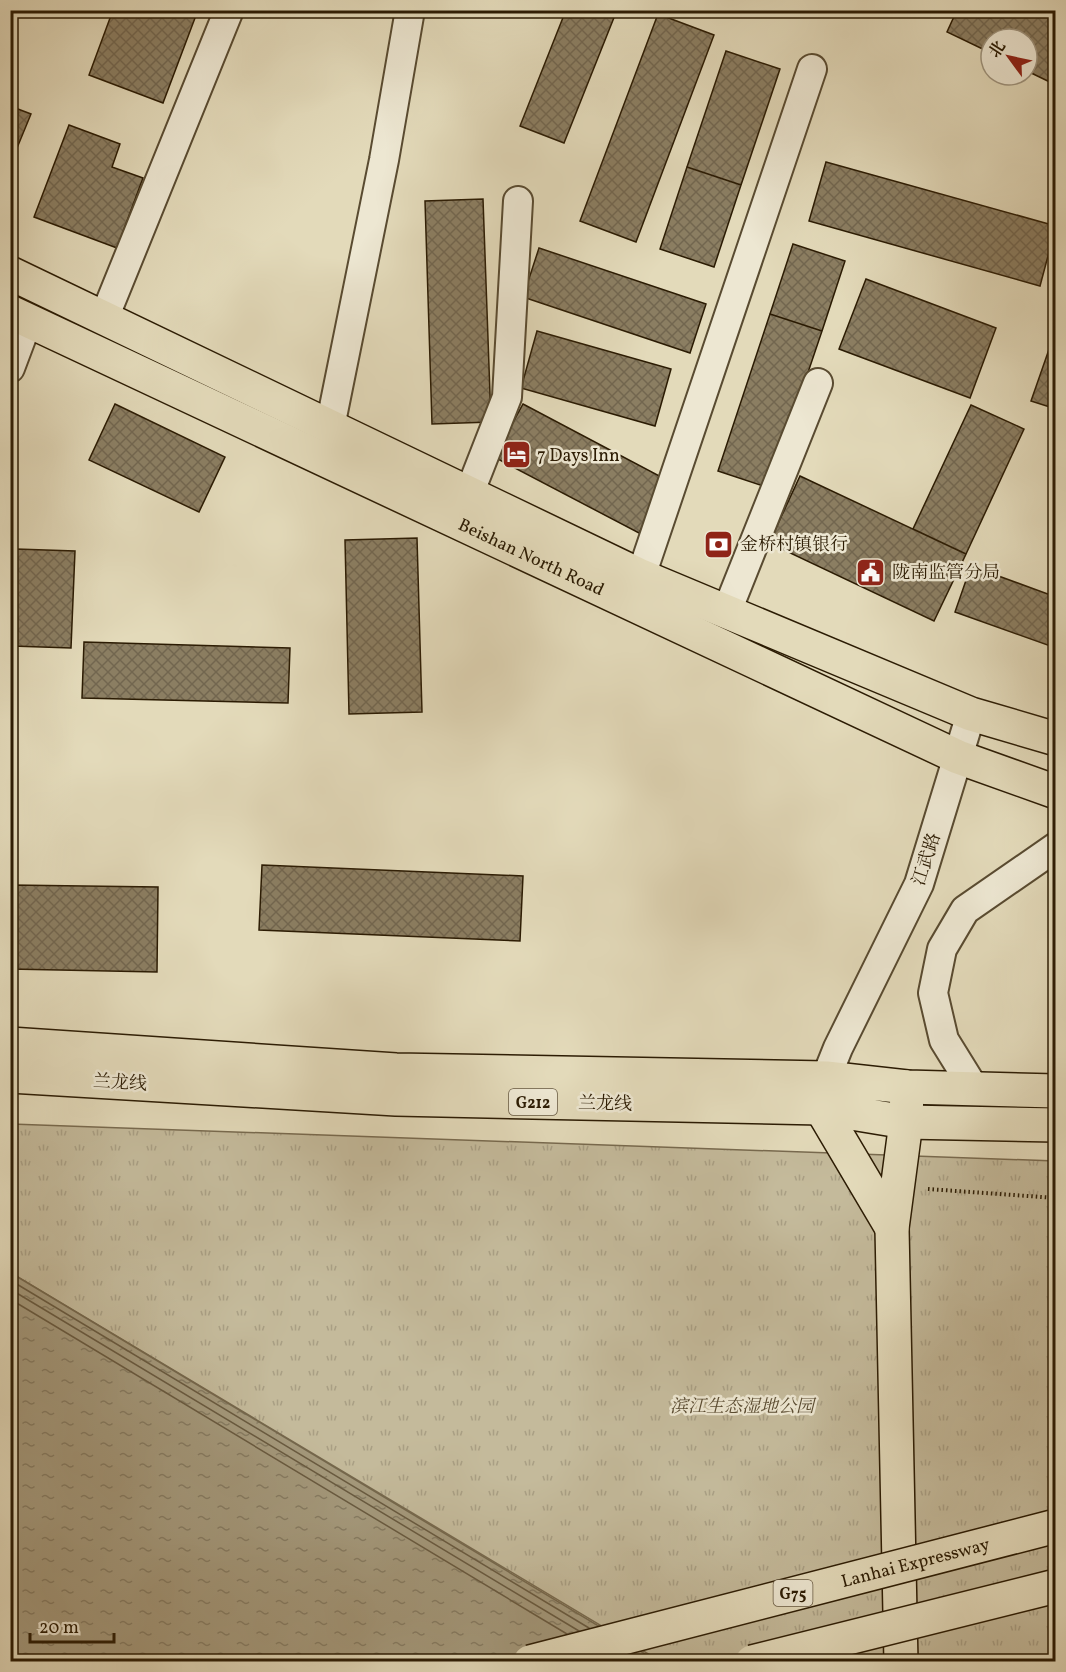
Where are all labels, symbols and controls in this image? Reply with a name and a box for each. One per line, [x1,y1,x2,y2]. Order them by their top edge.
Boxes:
north arrow [979,27,1039,87]
text: 北 [985,37,1012,63]
hotel icon: 7 Days Inn [500,439,532,471]
place label: 7 Days Inn [537,444,620,469]
street label: Beishan North Road [454,513,608,603]
bank icon: 金桥村镇银行 [703,528,735,560]
place label: 金桥村镇银行 [740,533,848,558]
public building icon: 陇南监管分局 [855,556,887,588]
place label: 陇南监管分局 [892,561,1000,586]
street label: 江武路 [907,830,948,889]
street label: 兰龙线 [92,1070,148,1097]
road number: G212 [509,1089,557,1115]
street label: 兰龙线 [578,1092,632,1117]
park label: 滨江生态湿地公园 [670,1395,817,1420]
street label: Lanhai Expressway [839,1533,993,1595]
road number: G75 [774,1580,812,1606]
scale bar [30,1606,114,1644]
text: 20 m [39,1616,79,1641]

